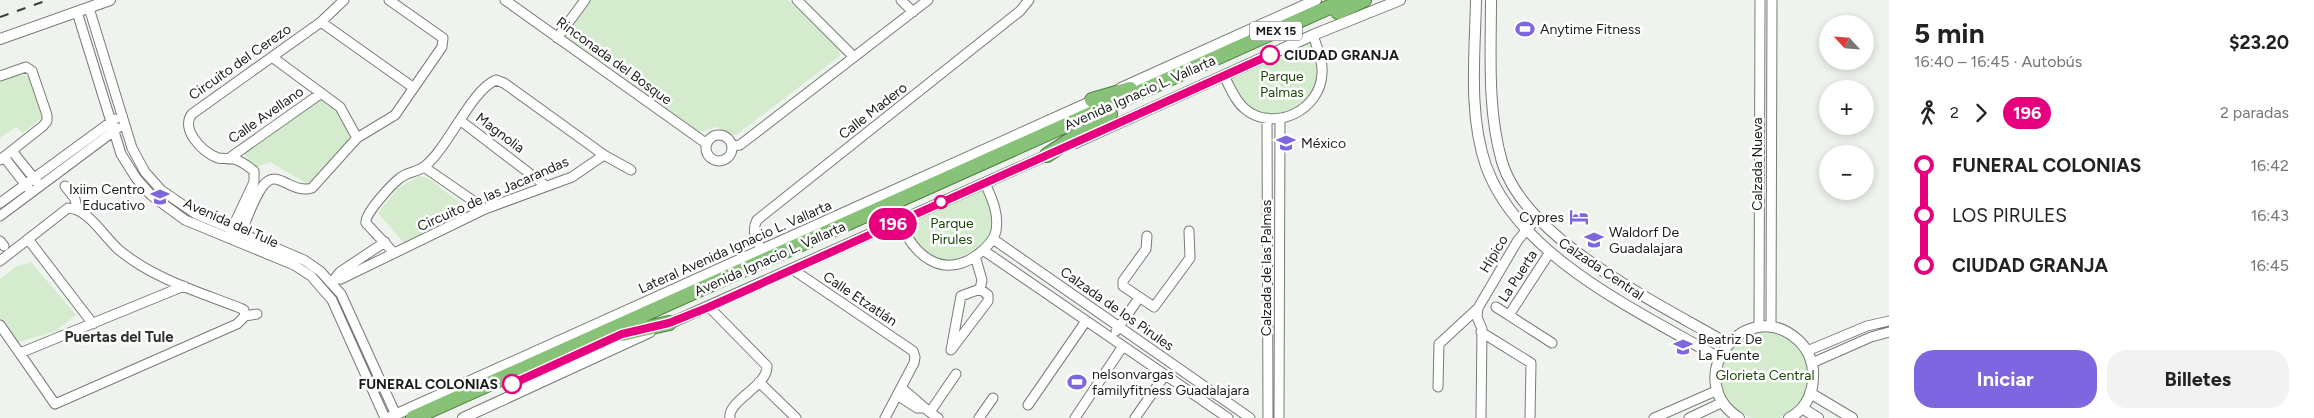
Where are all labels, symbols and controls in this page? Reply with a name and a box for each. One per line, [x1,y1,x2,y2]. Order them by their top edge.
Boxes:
street label: Rinconada del Bosque [553,13,675,109]
north arrow [1819,15,1874,70]
map controls [1819,15,1874,200]
text: 5 min [1914,16,1985,50]
sports icon: Anytime Fitness [1514,18,1536,40]
street label: Circuito del Cerezo [186,20,294,104]
place label: Anytime Fitness [1540,21,1641,38]
road number: MEX 15 [1250,22,1302,40]
text: $23.20 [2229,31,2289,54]
marker: CIUDAD GRANJA [1260,45,1280,65]
place label: CIUDAD GRANJA [1284,47,1399,64]
street label: Avenida Ignacio L. Vallarta [1062,52,1218,134]
text: 16:40 – 16:45 · Autobús [1914,52,2082,71]
park label: Parque Palmas [1260,68,1304,101]
street label: Calle Madero [835,79,911,143]
button: + [1819,80,1874,135]
street label: Calle Avellano [225,83,307,147]
icon: walk [1914,99,1942,127]
icon: forward [1967,99,1995,127]
text: 196 [2013,102,2041,124]
text: 2 [1950,103,1959,122]
text: 2 paradas [2220,103,2289,122]
street label: Magnolia [472,109,528,157]
street label: Calzada Nueva [1749,117,1766,211]
school or university icon: México [1275,132,1297,154]
place label: México [1301,135,1346,152]
button: − [1819,145,1874,200]
street label: Circuito de las Jacarandas [415,153,571,235]
text: FUNERAL COLONIAS [1952,154,2141,177]
text: 16:42 [2250,156,2289,175]
place label: Ixiim Centro Educativo [69,181,145,214]
school or university icon: Ixiim Centro Educativo [149,186,171,208]
street label: Avenida del Tule [181,195,281,252]
unlabelled marker [934,195,948,209]
street label: Lateral Avenida Ignacio L. Vallarta [636,197,834,297]
street label: Calzada de las Palmas [1258,200,1275,336]
text: LOS PIRULES [1952,204,2067,227]
hotel icon: Cypres [1568,206,1590,228]
text: 16:43 [2251,206,2289,225]
line badge: 196 [864,208,922,240]
place label: Cypres [1519,209,1564,226]
text: 196 [879,213,907,235]
park label: Parque Pirules [930,215,974,248]
street label: Avenida Ignacio L. Vallarta [692,218,848,300]
place label: Waldorf De Guadalajara [1609,224,1683,257]
school or university icon: Waldorf De Guadalajara [1583,229,1605,251]
street label: Hípico [1476,232,1512,276]
street label: Calzada Central [1555,234,1647,304]
street label: La Puerta [1495,247,1541,305]
text: CIUDAD GRANJA [1952,254,2108,277]
text: 16:45 [2250,256,2289,275]
street label: Calzada de los Pirules [1057,263,1177,355]
street label: Calle Etzatlán [820,268,900,330]
district label: Puertas del Tule [64,328,174,346]
place label: Beatriz De La Fuente [1698,331,1763,364]
school or university icon: Beatriz De La Fuente [1672,336,1694,358]
button: Iniciar [1914,350,2097,408]
button: Billetes [2107,350,2289,408]
place label: nelsonvargas familyfitness Guadalajara [1092,366,1249,399]
park label: Glorieta Central [1715,367,1815,384]
sports icon: nelsonvargas familyfitness Guadalajara [1066,371,1088,393]
marker: FUNERAL COLONIAS [502,374,522,394]
place label: FUNERAL COLONIAS [358,376,498,393]

